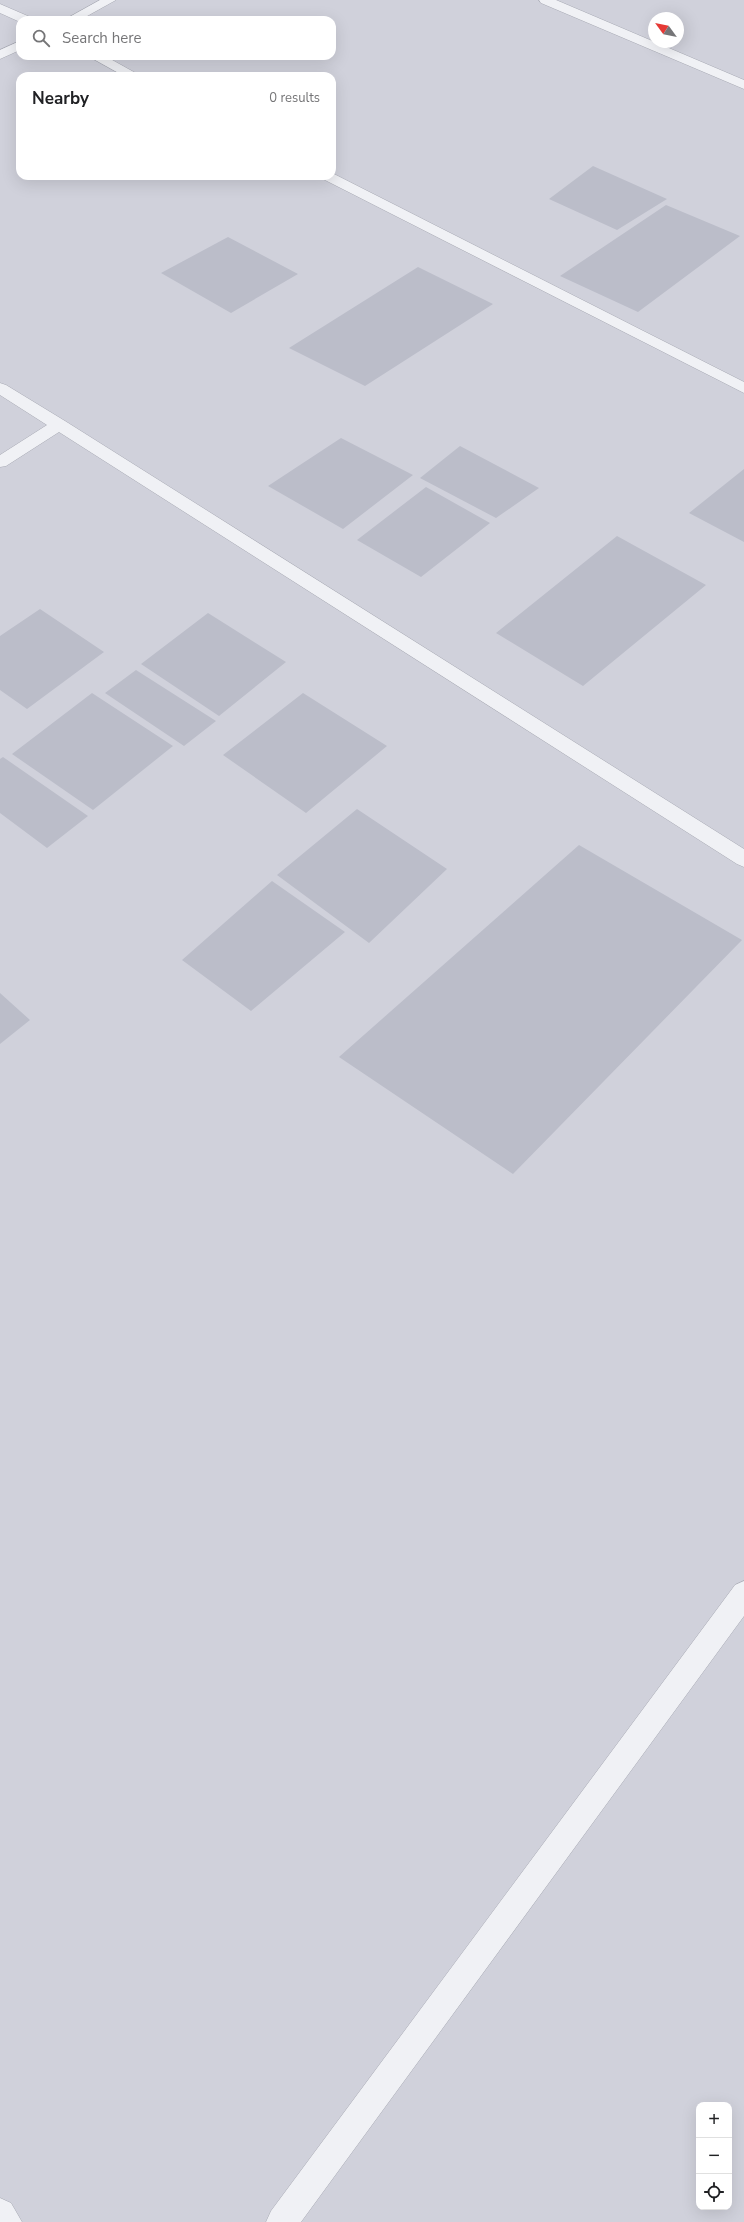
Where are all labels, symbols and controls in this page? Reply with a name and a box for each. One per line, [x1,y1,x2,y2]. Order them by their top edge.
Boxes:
north arrow [648,12,684,48]
search box [16,16,336,60]
icon: search [30,27,52,49]
text: Search here [62,28,142,48]
text: Nearby [32,87,89,110]
text: 0 results [269,89,320,107]
map controls [696,2102,732,2210]
button: + [696,2102,732,2138]
button: − [696,2138,732,2174]
button: locate [696,2174,732,2210]

